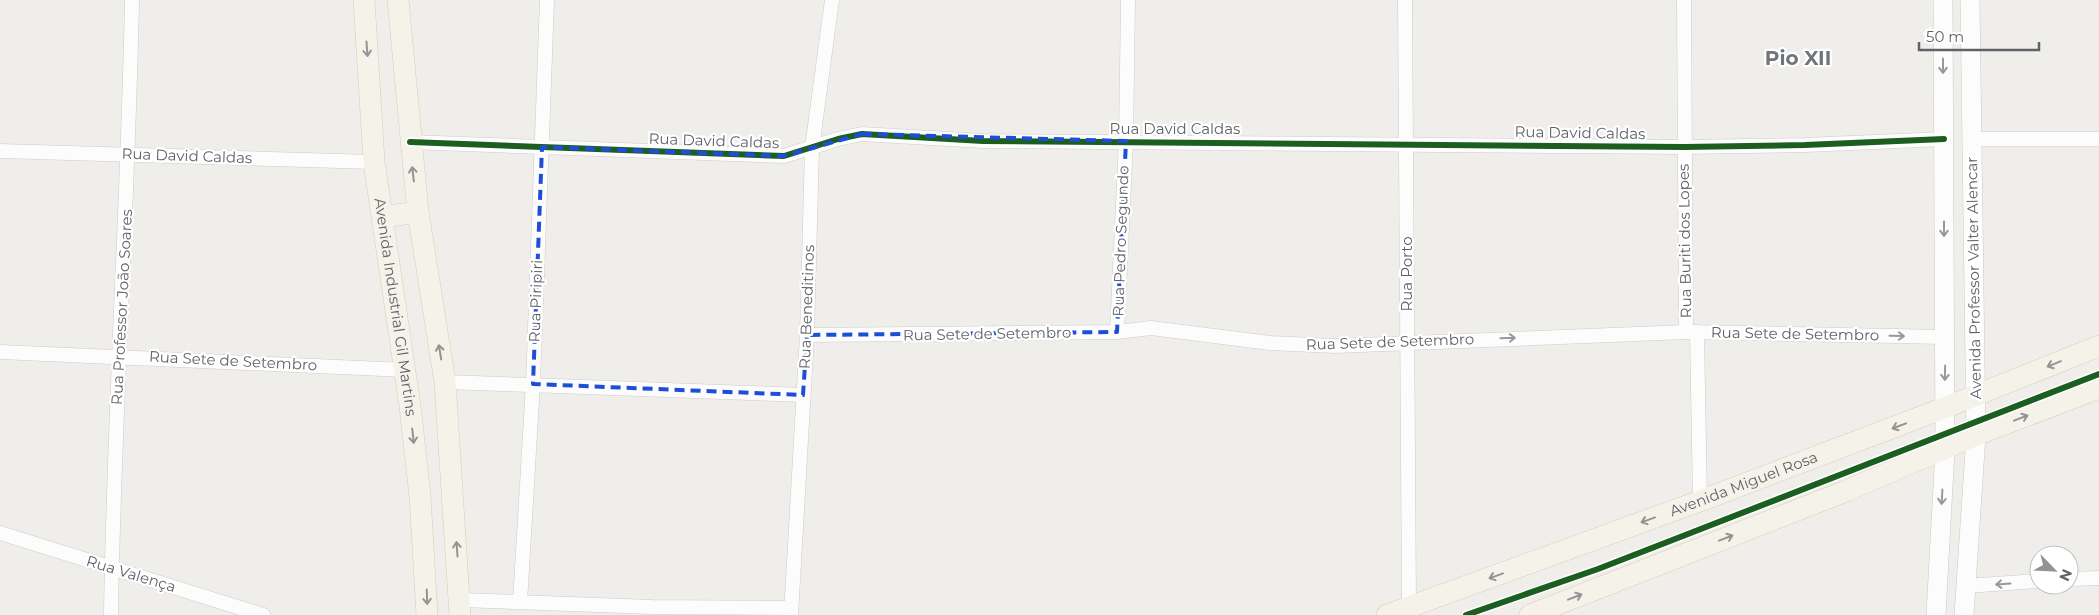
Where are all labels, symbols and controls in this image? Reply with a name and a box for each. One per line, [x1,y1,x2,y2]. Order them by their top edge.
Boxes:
scale bar [1919,20,2039,52]
text: 50 m [1926,27,1964,46]
one-way arrow [362,40,371,56]
district label: Pio XII [1765,46,1831,70]
one-way arrow [1938,58,1948,74]
street label: Rua David Caldas [1110,119,1240,138]
street label: Rua David Caldas [1514,122,1646,143]
street label: Rua David Caldas [648,129,780,152]
street label: Rua David Caldas [121,144,253,167]
street label: Avenida Professor Valter Alencar [1962,157,1985,399]
street label: Rua Buriti dos Lopes [1674,164,1695,318]
street label: Rua Pedro Segundo [1108,165,1133,317]
one-way arrow [408,167,418,183]
street label: Avenida Industrial Gil Martins [370,197,421,417]
street label: Rua Professor João Soares [107,209,136,405]
one-way arrow [1939,220,1949,236]
street label: Rua Porto [1397,236,1416,312]
street label: Rua Beneditinos [795,245,818,369]
street label: Rua Piripiri [525,259,546,343]
street label: Rua Sete de Setembro [903,323,1071,344]
street label: Rua Sete de Setembro [1711,323,1879,344]
street label: Rua Sete de Setembro [1305,329,1474,354]
one-way arrow [1889,331,1905,341]
one-way arrow [1499,333,1515,343]
one-way arrow [435,345,445,361]
street label: Rua Sete de Setembro [148,347,318,374]
one-way arrow [2047,360,2062,369]
one-way arrow [1940,364,1950,380]
one-way arrow [2013,413,2028,422]
one-way arrow [1892,422,1907,431]
one-way arrow [408,427,418,443]
street label: Avenida Miguel Rosa [1667,447,1820,520]
one-way arrow [1938,489,1947,505]
one-way arrow [1641,516,1657,525]
one-way arrow [1718,533,1734,542]
one-way arrow [452,541,461,557]
north arrow [2029,545,2079,595]
street label: Rua Valença [84,551,178,596]
text: N [2055,566,2076,584]
one-way arrow [1489,572,1504,581]
one-way arrow [1995,579,2011,588]
one-way arrow [422,589,431,605]
one-way arrow [1567,592,1582,601]

